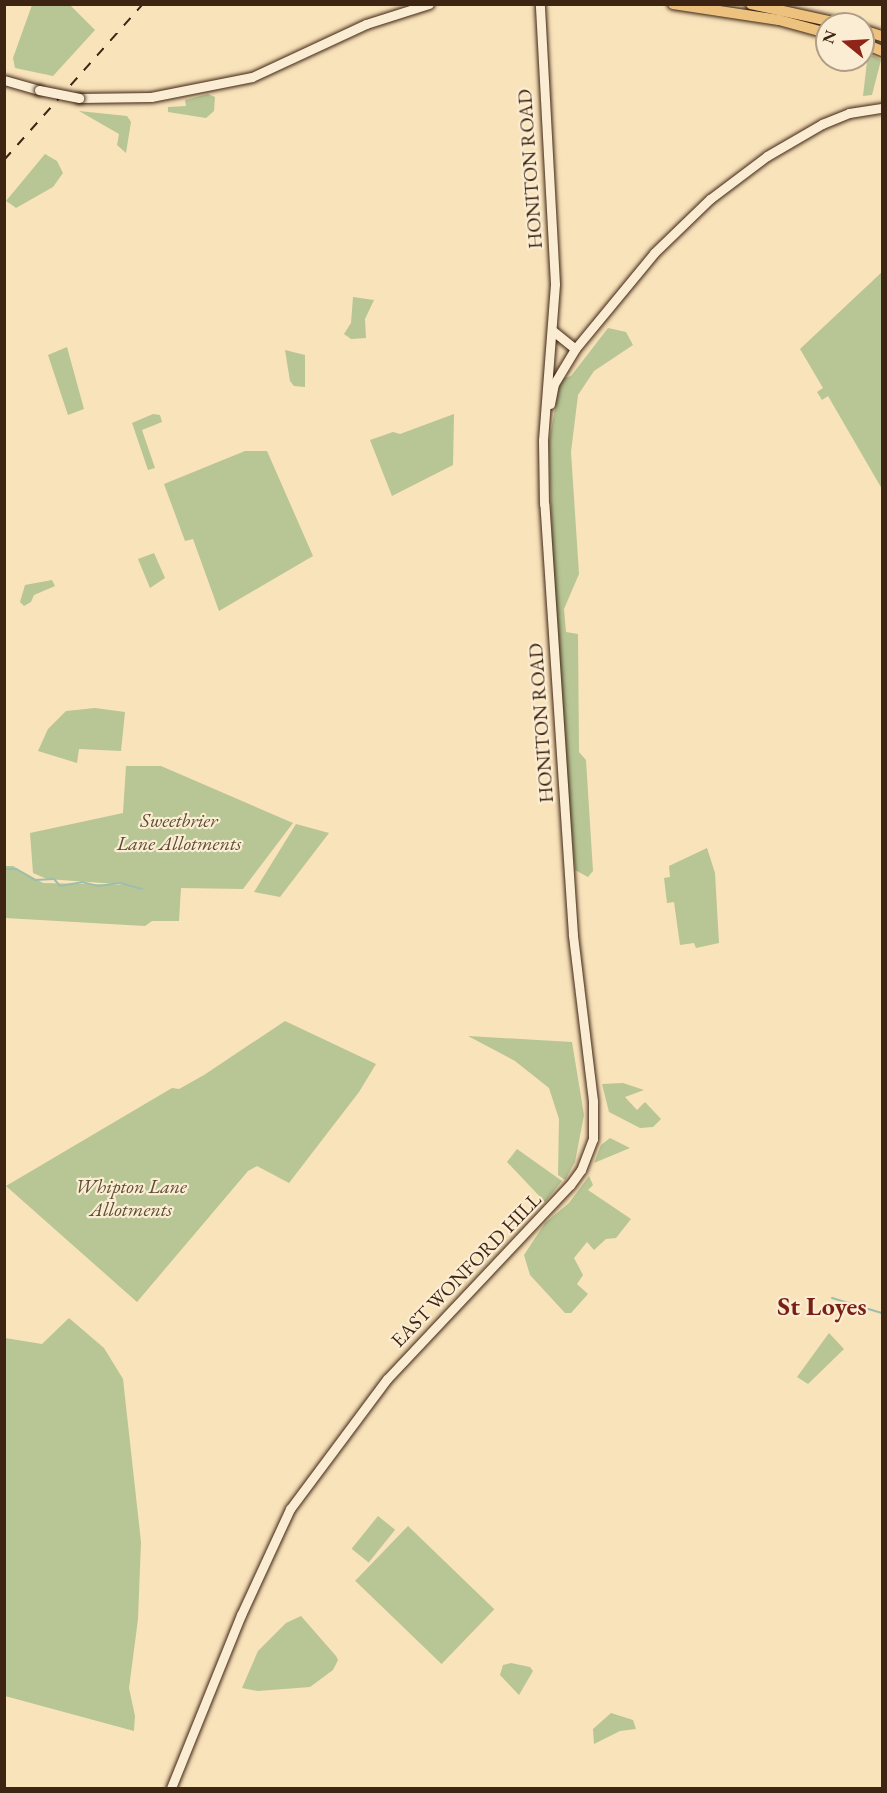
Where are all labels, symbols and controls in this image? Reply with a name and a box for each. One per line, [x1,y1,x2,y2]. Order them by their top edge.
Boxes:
north arrow [815,12,875,72]
text: N [817,28,841,46]
street label: HONITON ROAD [512,88,548,250]
street label: HONITON ROAD [523,642,559,804]
park label: Sweetbrier Lane Allotments [117,809,241,856]
park label: Whipton Lane Allotments [75,1174,187,1221]
street label: EAST WONFORD HILL [386,1188,546,1352]
district label: St Loyes [777,1291,867,1323]

